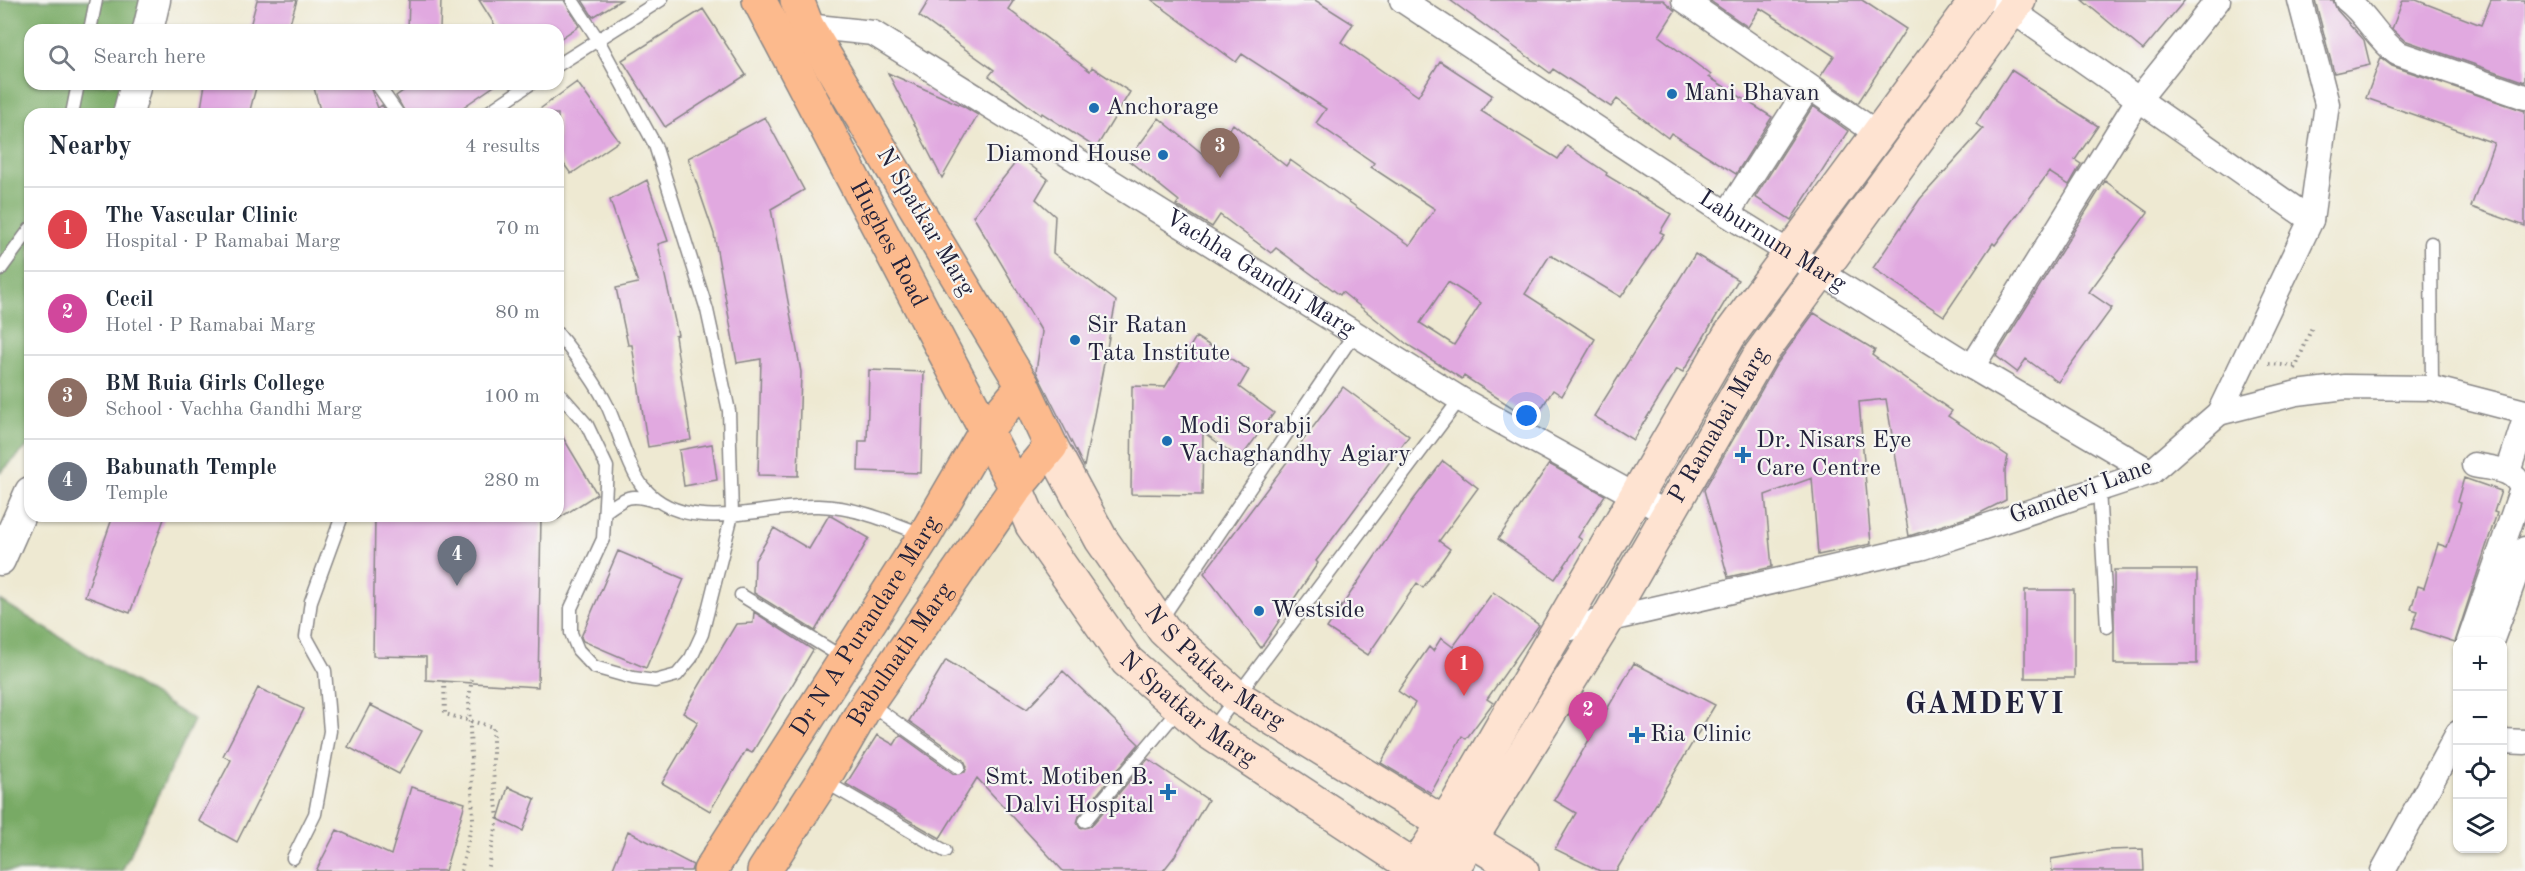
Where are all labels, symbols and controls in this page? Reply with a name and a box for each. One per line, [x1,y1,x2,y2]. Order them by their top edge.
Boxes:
search box [24,24,564,90]
icon: search [45,41,78,74]
text: Search here [93,46,206,68]
place label: Mani Bhavan [1684,82,1820,106]
marker: Mani Bhavan [1665,87,1679,101]
place label: Anchorage [1106,96,1218,120]
marker: Anchorage [1087,101,1101,115]
pin: 3 [1200,128,1240,178]
text: Nearby [48,134,132,160]
text: 4 results [465,137,540,157]
place label: Diamond House [986,143,1151,167]
street label: N Spatkar Marg [871,144,979,300]
marker: Diamond House [1156,148,1170,162]
street label: Hughes Road [844,177,931,311]
street label: Laburnum Marg [1694,186,1850,297]
text: The Vascular Clinic [105,205,298,227]
street label: Vachha Gandhi Marg [1160,206,1359,342]
text: 1 [62,219,73,239]
text: 70 m [495,219,540,239]
text: Hospital · P Ramabai Marg [105,232,340,252]
text: Cecil [105,289,154,311]
text: 2 [62,303,73,323]
text: 80 m [495,303,540,323]
place label: Sir Ratan Tata Institute [1087,314,1230,366]
text: Hotel · P Ramabai Marg [105,316,315,336]
marker: Sir Ratan Tata Institute [1068,333,1082,347]
street label: P Ramabai Marg [1665,344,1773,507]
text: BM Ruia Girls College [105,373,325,395]
text: 3 [62,387,73,407]
text: 100 m [484,387,540,407]
text: School · Vachha Gandhi Marg [105,400,362,420]
your location [1512,401,1541,430]
place label: Modi Sorabji Vachaghandhy Agiary [1179,415,1411,467]
place label: Dr. Nisars Eye Care Centre [1756,429,1911,481]
marker: Modi Sorabji Vachaghandhy Agiary [1160,434,1174,448]
marker: Dr. Nisars Eye Care Centre [1734,446,1752,464]
street label: Gamdevi Lane [2007,455,2155,529]
text: Babunath Temple [105,457,277,479]
text: 4 [62,471,73,491]
text: 280 m [484,471,540,491]
text: Temple [105,484,168,504]
street label: Dr N A Purandare Marg [787,512,945,741]
pin: 4 [438,536,476,586]
street label: Babulnath Marg [844,579,958,731]
place label: Westside [1271,599,1365,623]
street label: N S Patkar Marg [1139,602,1288,734]
marker: Westside [1252,604,1266,618]
map controls [2453,637,2507,853]
button: + [2453,637,2507,691]
pin: 1 [1444,646,1484,696]
street label: N Spatkar Marg [1114,648,1260,772]
district label: GAMDEVI [1905,690,2065,720]
button: − [2453,691,2507,745]
pin: 2 [1568,692,1608,742]
place label: Ria Clinic [1650,723,1751,747]
marker: Ria Clinic [1628,726,1646,744]
button: locate [2453,745,2507,799]
place label: Smt. Motiben B. Dalvi Hospital [985,766,1154,818]
marker: Smt. Motiben B. Dalvi Hospital [1159,783,1177,801]
button: layers [2453,799,2507,853]

